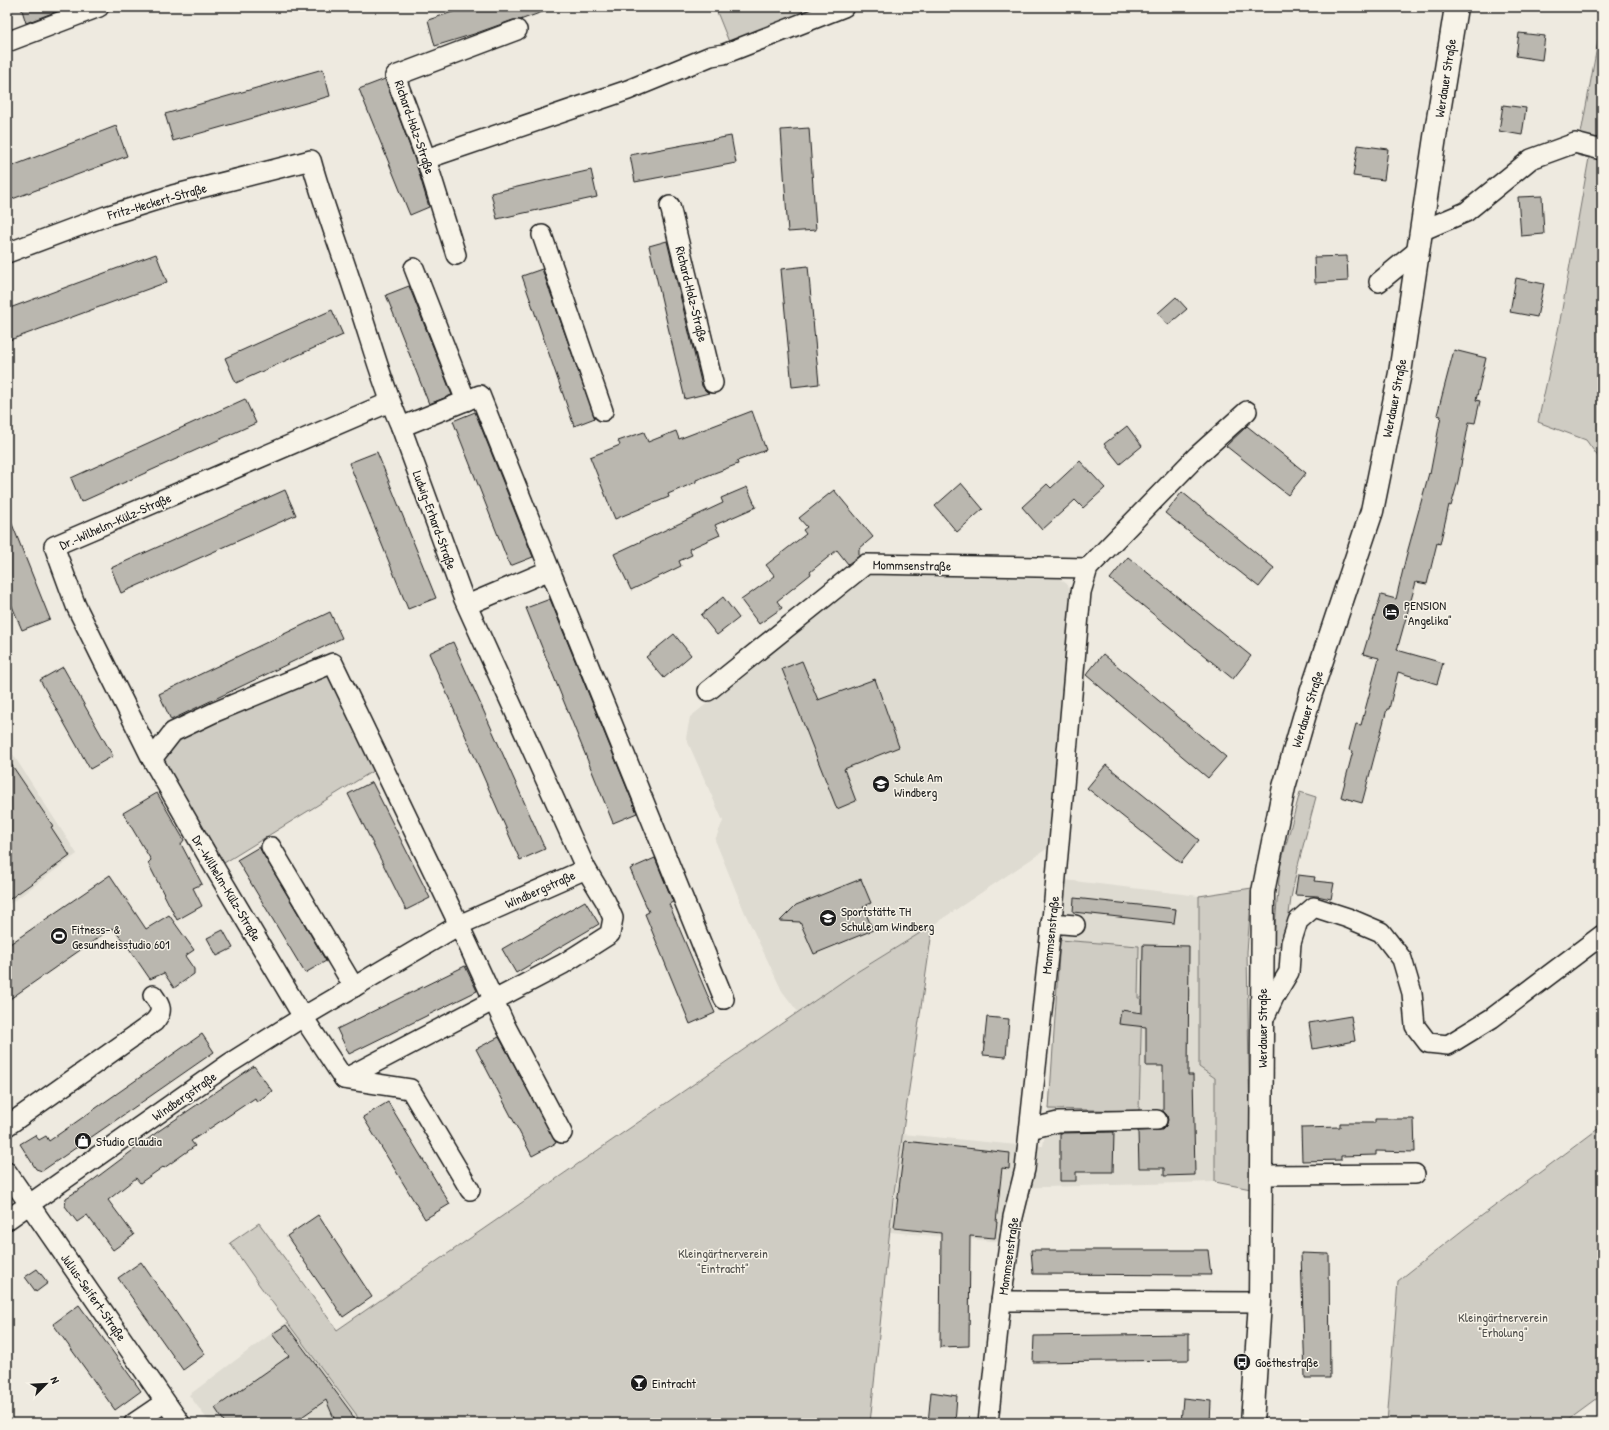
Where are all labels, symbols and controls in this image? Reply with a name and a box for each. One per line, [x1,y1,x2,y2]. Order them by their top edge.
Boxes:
street label: Werdauer Straße [1430,37,1460,119]
street label: Richard-Holz-Straße [391,78,439,176]
street label: Fritz-Heckert-Straße [104,178,209,224]
street label: Richard-Holz-Straße [671,244,713,344]
street label: Werdauer Straße [1378,357,1410,439]
street label: Ludwig-Erhard-Straße [409,468,461,572]
street label: Dr.-Wilhelm-Külz-Straße [56,488,174,554]
street label: Mommsenstraße [873,555,951,575]
place label: PENSION "Angelika" [1404,596,1452,629]
hotel icon: PENSION "Angelika" [1381,602,1401,622]
street label: Werdauer Straße [1287,668,1327,750]
place label: Schule Am Windberg [894,768,943,801]
school or university icon: Schule Am Windberg [871,774,891,794]
street label: Dr.-Wilhelm-Külz-Straße [188,832,266,944]
street label: Windbergstraße [502,866,578,912]
street label: Mommsenstraße [1037,895,1063,975]
place label: Sportstätte TH Schule am Windberg [841,902,935,935]
school or university icon: Sportstätte TH Schule am Windberg [818,908,838,928]
place label: Fitness- & Gesundheisstudio 601 [71,920,170,953]
sports icon: Fitness- & Gesundheisstudio 601 [49,926,69,946]
street label: Werdauer Straße [1253,988,1271,1068]
street label: Windbergstraße [148,1067,220,1125]
shop icon: Studio Claudia [73,1131,93,1151]
place label: Studio Claudia [96,1132,162,1150]
street label: Mommsenstraße [994,1216,1022,1296]
park label: Kleingärtnerverein "Eintracht" [678,1244,768,1277]
street label: Julius-Seifert-Straße [57,1250,131,1344]
park label: Kleingärtnerverein "Erholung" [1458,1308,1548,1341]
bus stop icon: Goethestraße [1232,1352,1252,1372]
place label: Goethestraße [1255,1353,1318,1371]
north arrow [26,1364,66,1404]
bar icon: Eintracht [629,1373,649,1393]
text: N [48,1374,63,1386]
place label: Eintracht [652,1374,697,1392]

